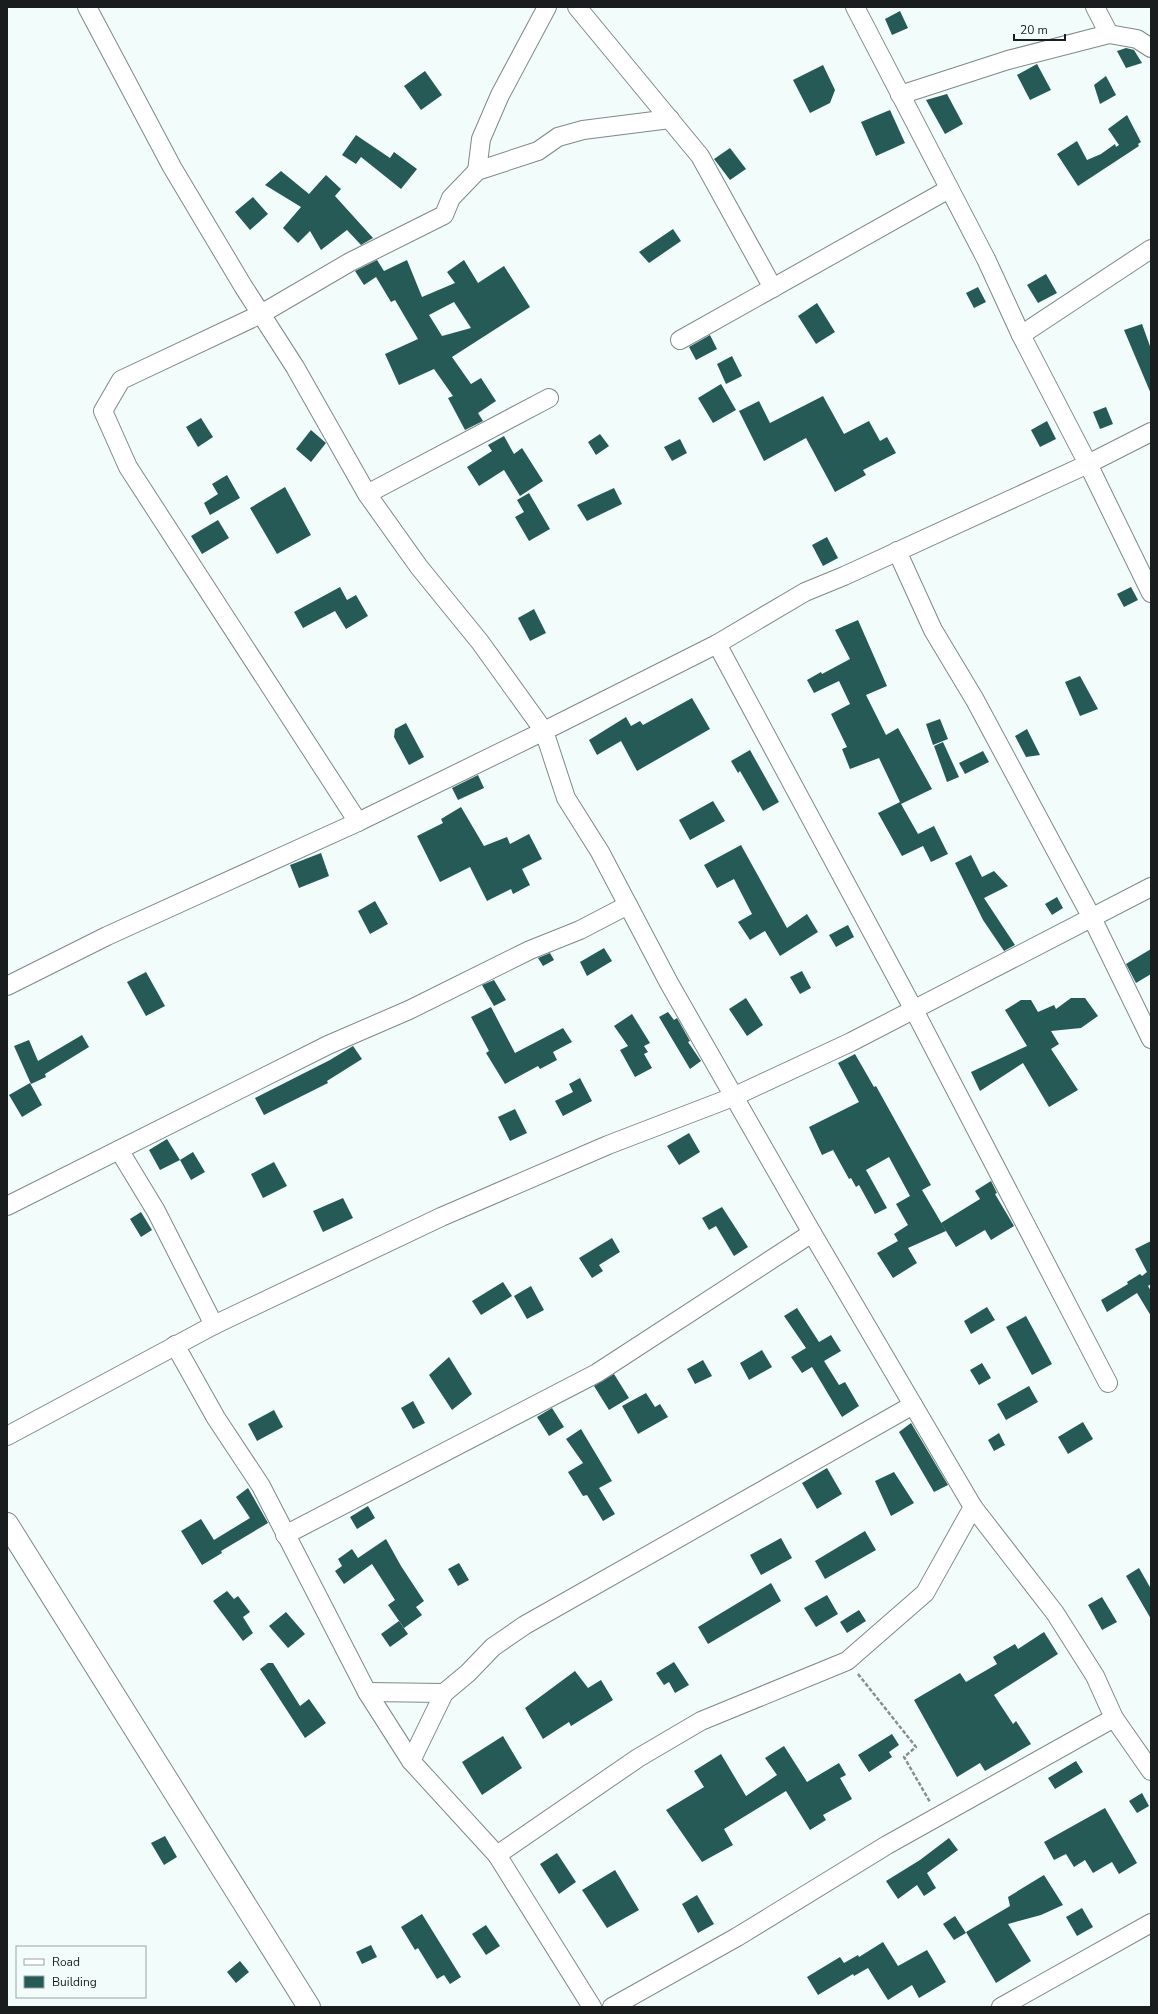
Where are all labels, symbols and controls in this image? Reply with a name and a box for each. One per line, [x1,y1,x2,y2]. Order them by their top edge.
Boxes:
scale bar [1014,16,1065,42]
text: 20 m [1020,22,1048,38]
legend [16,1946,146,1998]
text: Road [52,1954,80,1970]
text: Building [52,1974,97,1990]

